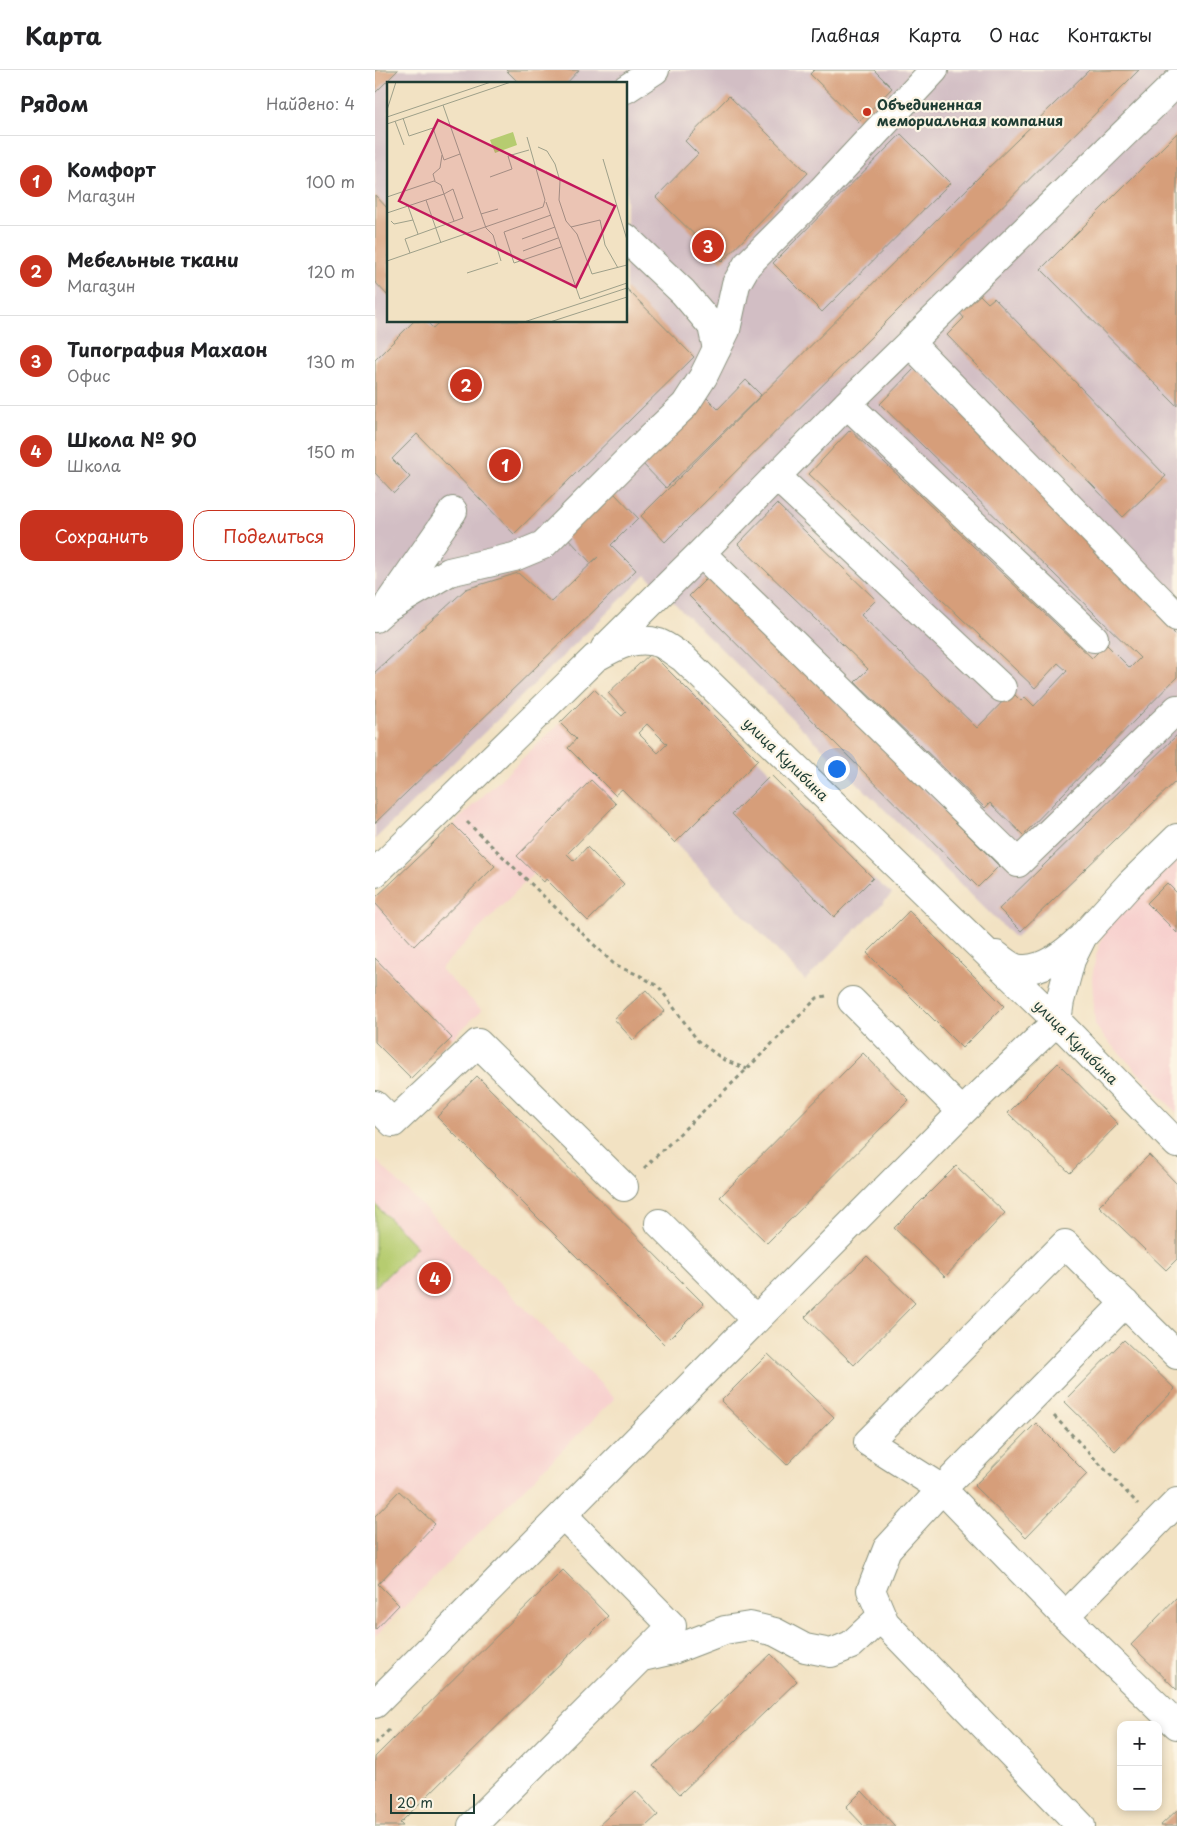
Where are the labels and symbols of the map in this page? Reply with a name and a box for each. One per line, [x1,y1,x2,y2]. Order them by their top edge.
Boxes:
inset map [387,82,627,322]
place label: Объединенная мемориальная компания [877,94,1063,131]
marker: Объединенная мемориальная компания [861,106,873,118]
pin: 3 [692,227,724,265]
pin: 2 [450,366,482,404]
pin: 1 [489,446,521,484]
street label: улица Кулибина [738,713,834,806]
your location [824,756,850,782]
street label: улица Кулибина [1029,995,1123,1089]
pin: 4 [419,1259,451,1297]
scale bar [390,1791,475,1814]

